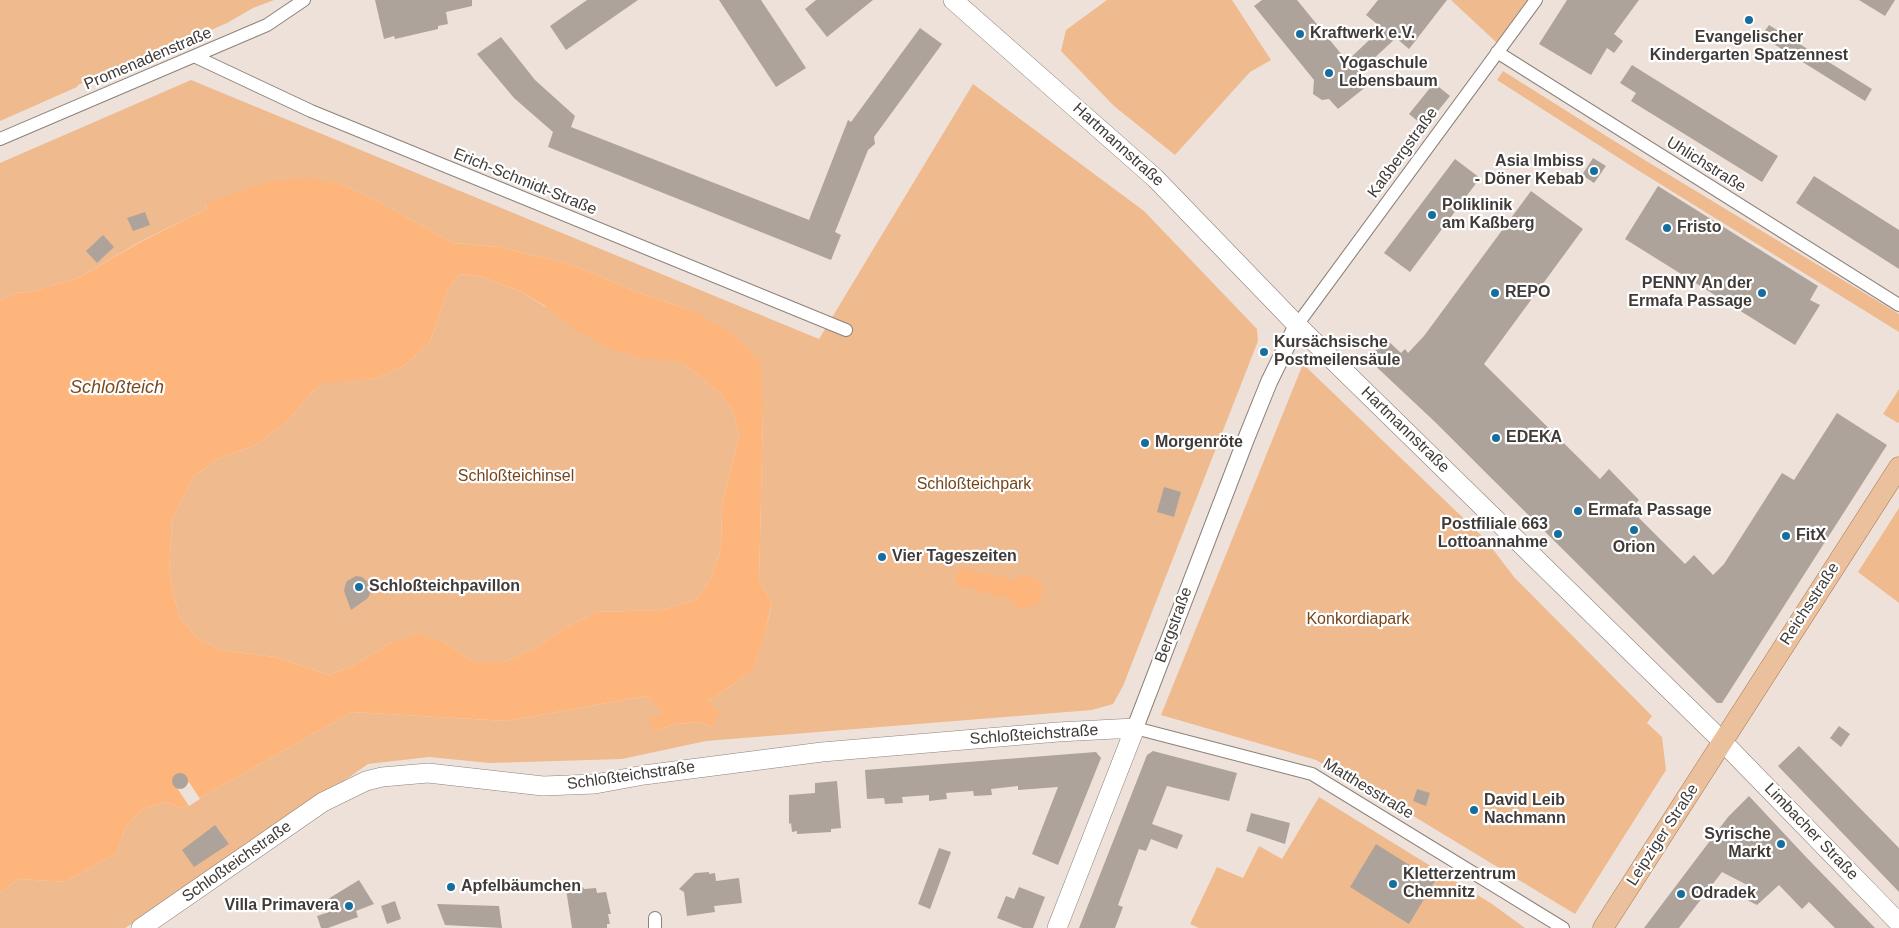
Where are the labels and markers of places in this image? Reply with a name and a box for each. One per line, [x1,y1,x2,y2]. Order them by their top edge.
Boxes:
marker: Evangelischer Kindergarten Spatzennest [1743,14,1755,26]
place label: Kraftwerk e.V. [1310,24,1415,44]
marker: Kraftwerk e.V. [1294,28,1306,40]
place label: Evangelischer Kindergarten Spatzennest [1650,28,1848,66]
place label: Yogaschule Lebensbaum [1339,54,1438,92]
marker: Yogaschule Lebensbaum [1323,67,1335,79]
place label: Asia Imbiss - Döner Kebab [1475,152,1584,190]
marker: Asia Imbiss - Döner Kebab [1588,165,1600,177]
place label: Poliklinik am Kaßberg [1442,196,1534,234]
marker: Poliklinik am Kaßberg [1426,209,1438,221]
place label: Fristo [1677,218,1721,238]
marker: Fristo [1661,222,1673,234]
place label: PENNY An der Ermafa Passage [1628,274,1752,312]
place label: REPO [1505,283,1550,303]
marker: REPO [1489,287,1501,299]
marker: PENNY An der Ermafa Passage [1756,287,1768,299]
place label: Kursächsische Postmeilensäule [1274,333,1400,371]
marker: Kursächsische Postmeilensäule [1258,346,1270,358]
place label: EDEKA [1506,428,1562,448]
marker: EDEKA [1490,432,1502,444]
place label: Morgenröte [1155,433,1243,453]
marker: Morgenröte [1139,437,1151,449]
place label: Ermafa Passage [1588,501,1712,521]
marker: Ermafa Passage [1572,505,1584,517]
place label: Postfiliale 663 Lottoannahme [1438,515,1548,553]
marker: Orion [1628,524,1640,536]
place label: FitX [1796,526,1826,546]
marker: Postfiliale 663 Lottoannahme [1552,528,1564,540]
marker: FitX [1780,530,1792,542]
place label: Orion [1613,538,1655,558]
place label: Vier Tageszeiten [892,547,1017,567]
marker: Vier Tageszeiten [876,551,888,563]
place label: Schloßteichpavillon [369,577,520,597]
marker: Schloßteichpavillon [353,581,365,593]
place label: David Leib Nachmann [1484,791,1566,829]
marker: David Leib Nachmann [1468,804,1480,816]
place label: Syrische Markt [1704,825,1771,863]
marker: Syrische Markt [1775,838,1787,850]
place label: Kletterzentrum Chemnitz [1403,865,1516,903]
place label: Apfelbäumchen [461,877,581,897]
marker: Kletterzentrum Chemnitz [1387,878,1399,890]
marker: Apfelbäumchen [445,881,457,893]
place label: Odradek [1691,884,1756,904]
marker: Odradek [1675,888,1687,900]
place label: Villa Primavera [225,896,339,916]
marker: Villa Primavera [343,900,355,912]

